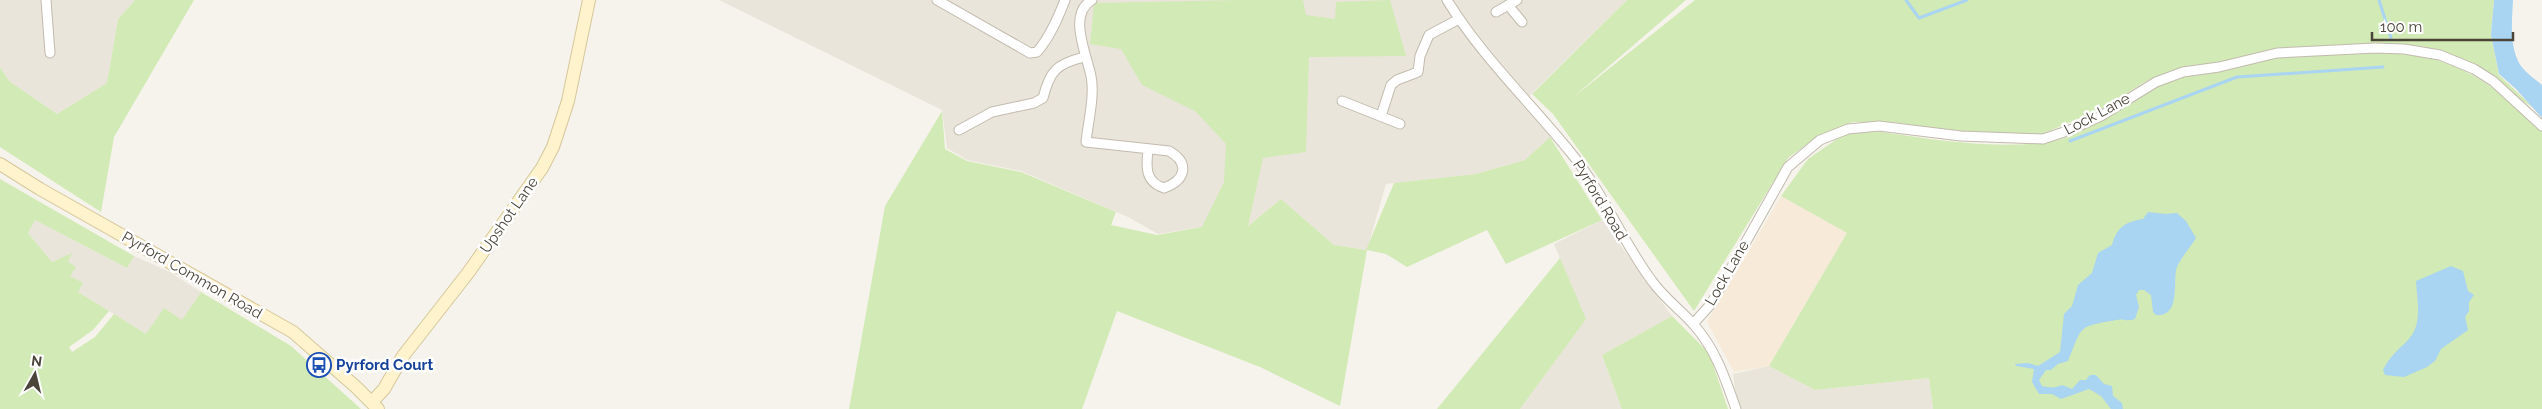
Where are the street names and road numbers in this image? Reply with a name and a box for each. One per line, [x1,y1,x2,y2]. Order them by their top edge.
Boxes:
street label: Lock Lane [2061,89,2133,139]
street label: Pyrford Road [1569,157,1631,243]
street label: Upshot Lane [476,173,542,256]
street label: Pyrford Common Road [119,227,265,323]
street label: Lock Lane [1701,237,1753,309]

